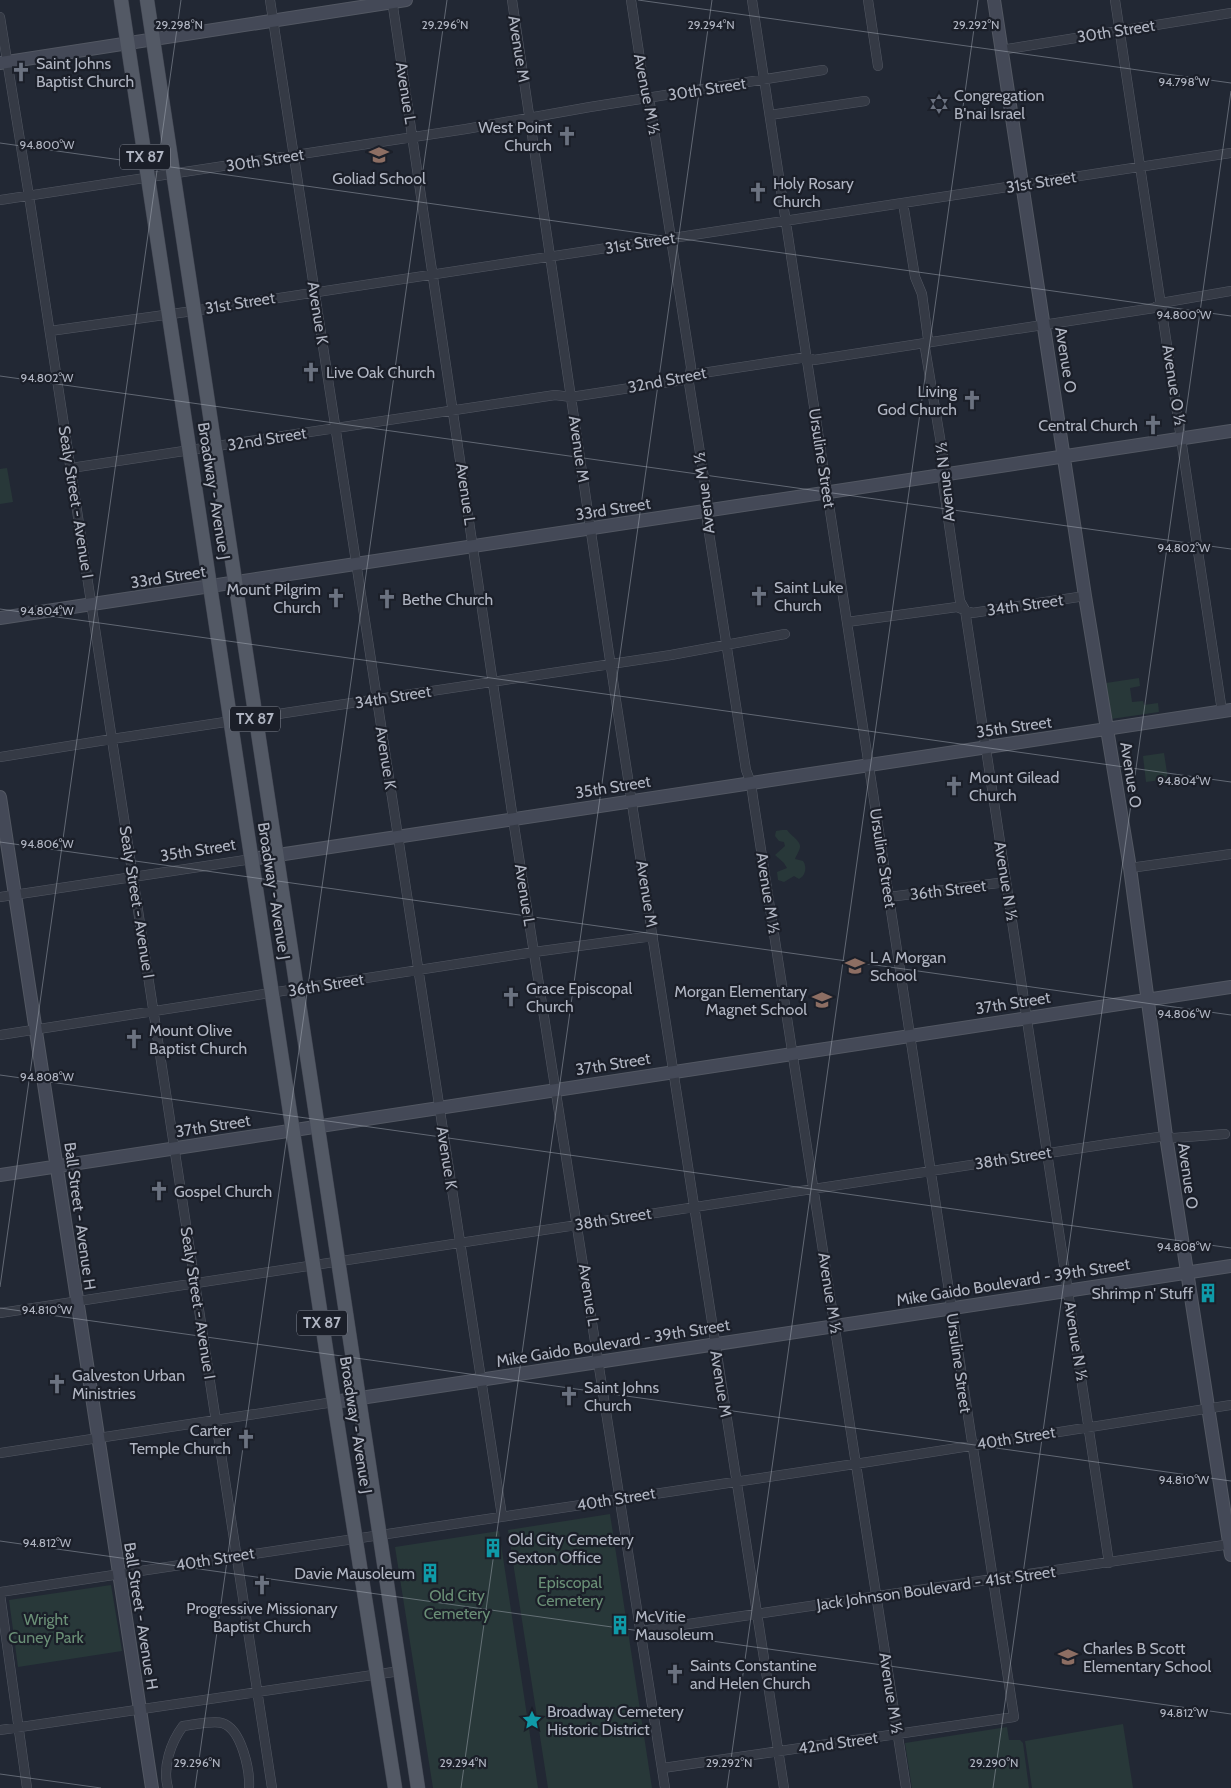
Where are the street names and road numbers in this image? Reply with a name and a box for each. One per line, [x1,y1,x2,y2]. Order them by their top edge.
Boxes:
street label: Avenue M [504,14,534,84]
street label: 30th Street [1076,15,1157,47]
street label: Avenue M ½ [630,52,664,136]
street label: Avenue L [392,61,420,125]
street label: 30th Street [667,73,748,105]
road number: TX 87 [120,144,170,170]
street label: 30th Street [225,144,306,176]
street label: 31st Street [1005,167,1078,197]
street label: 31st Street [604,228,677,258]
street label: Avenue K [304,280,332,346]
street label: 31st Street [204,288,277,318]
street label: Avenue O [1051,326,1081,394]
street label: Avenue O ½ [1158,343,1190,427]
street label: 32nd Street [626,363,708,397]
street label: Ursuline Street [805,407,839,510]
street label: Avenue M [565,414,593,484]
street label: Broadway - Avenue J [194,421,234,561]
street label: 32nd Street [226,423,308,455]
street label: Sealy Street - Avenue I [55,424,97,580]
street label: Avenue N ½ [931,441,959,523]
street label: Avenue M ½ [690,451,718,535]
street label: Avenue L [452,462,480,526]
street label: 33rd Street [574,494,652,524]
street label: 33rd Street [129,562,207,592]
street label: 34th Street [986,590,1065,620]
street label: 34th Street [354,682,433,712]
road number: TX 87 [230,706,280,732]
street label: 35th Street [975,712,1054,742]
street label: Avenue K [372,725,400,791]
street label: Avenue O [1116,741,1146,809]
street label: 35th Street [574,772,653,802]
street label: Ursuline Street [866,807,900,910]
street label: Broadway - Avenue J [254,821,294,961]
street label: Sealy Street - Avenue I [116,824,158,980]
street label: 35th Street [159,835,238,865]
street label: Avenue N ½ [990,840,1022,922]
street label: Avenue M ½ [752,851,784,935]
street label: Avenue M [632,859,662,929]
street label: Avenue L [511,863,539,927]
street label: 36th Street [909,876,988,904]
street label: 36th Street [287,970,366,1000]
street label: 37th Street [974,988,1052,1018]
street label: 37th Street [574,1049,652,1079]
street label: 37th Street [174,1111,252,1141]
street label: Avenue K [433,1125,461,1191]
street label: Ball Street - Avenue H [60,1141,100,1291]
street label: 38th Street [973,1142,1053,1173]
street label: Avenue O [1174,1142,1202,1210]
street label: 38th Street [573,1203,653,1234]
street label: Sealy Street - Avenue I [177,1225,219,1381]
street label: Avenue M ½ [814,1251,846,1335]
street label: Mike Gaido Boulevard - 39th Street [895,1254,1132,1310]
street label: Avenue L [575,1263,603,1327]
street label: Avenue N ½ [1060,1300,1092,1382]
road number: TX 87 [297,1310,347,1336]
street label: Ursuline Street [943,1312,975,1415]
street label: Mike Gaido Boulevard - 39th Street [495,1315,732,1371]
street label: Avenue M [706,1349,736,1419]
street label: Broadway - Avenue J [336,1355,376,1495]
street label: 40th Street [975,1422,1057,1454]
street label: 40th Street [575,1483,657,1515]
street label: Ball Street - Avenue H [120,1541,162,1691]
street label: 40th Street [174,1543,256,1575]
street label: Jack Johnson Boulevard - 41st Street [814,1562,1057,1614]
street label: Avenue M ½ [875,1651,907,1735]
street label: 42nd Street [797,1728,880,1758]

